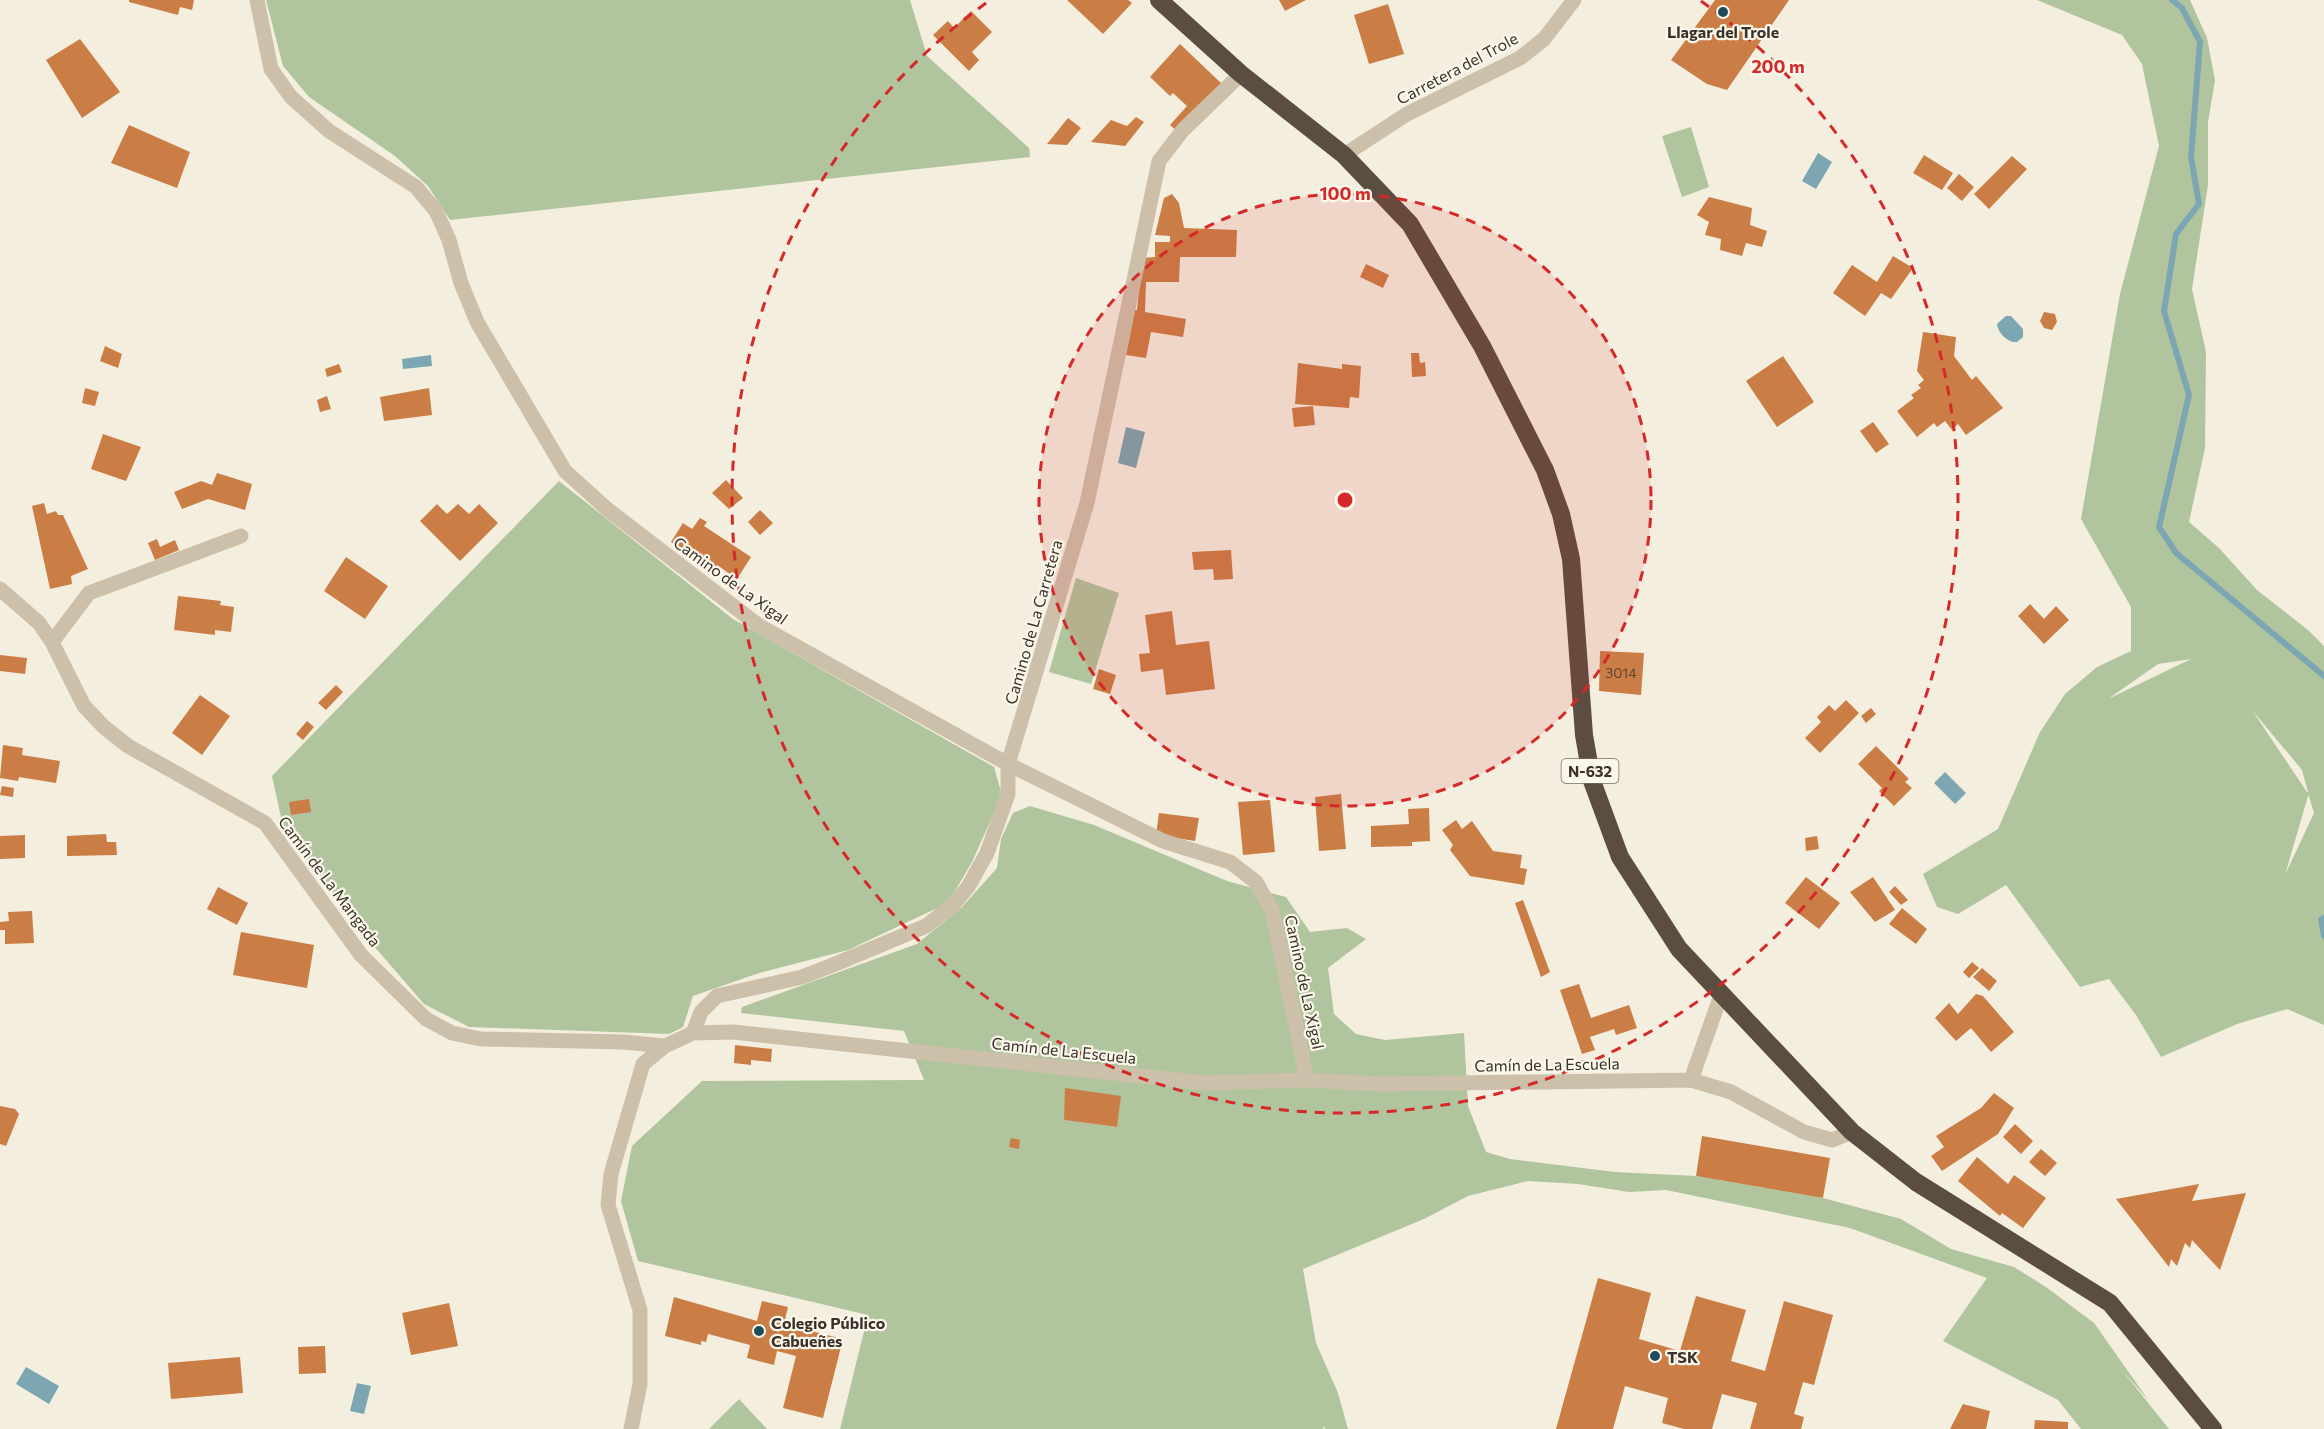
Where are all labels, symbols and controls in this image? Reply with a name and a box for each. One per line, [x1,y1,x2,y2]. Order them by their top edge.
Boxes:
marker: Llagar del Trole [1716,5,1730,19]
place label: Llagar del Trole [1667,22,1779,41]
street label: Carretera del Trole [1393,28,1521,108]
text: 200 m [1751,55,1805,77]
text: 100 m [1319,182,1371,204]
centre of rings [1335,490,1355,510]
street label: Camino de La Xigal [670,532,792,628]
street label: Camino de La Carretera [1000,538,1066,706]
house number: 3014 [1605,664,1637,681]
road number: N-632 [1562,759,1618,783]
street label: Camín de La Mangada [275,812,385,950]
street label: Camino de La Xigal [1282,913,1328,1051]
street label: Camín de La Escuela [991,1033,1137,1067]
street label: Camín de La Escuela [1474,1053,1620,1075]
place label: Colegio Público Cabueñes [771,1313,886,1350]
marker: Colegio Público Cabueñes [752,1324,766,1338]
place label: TSK [1667,1347,1698,1366]
marker: TSK [1648,1349,1662,1363]

